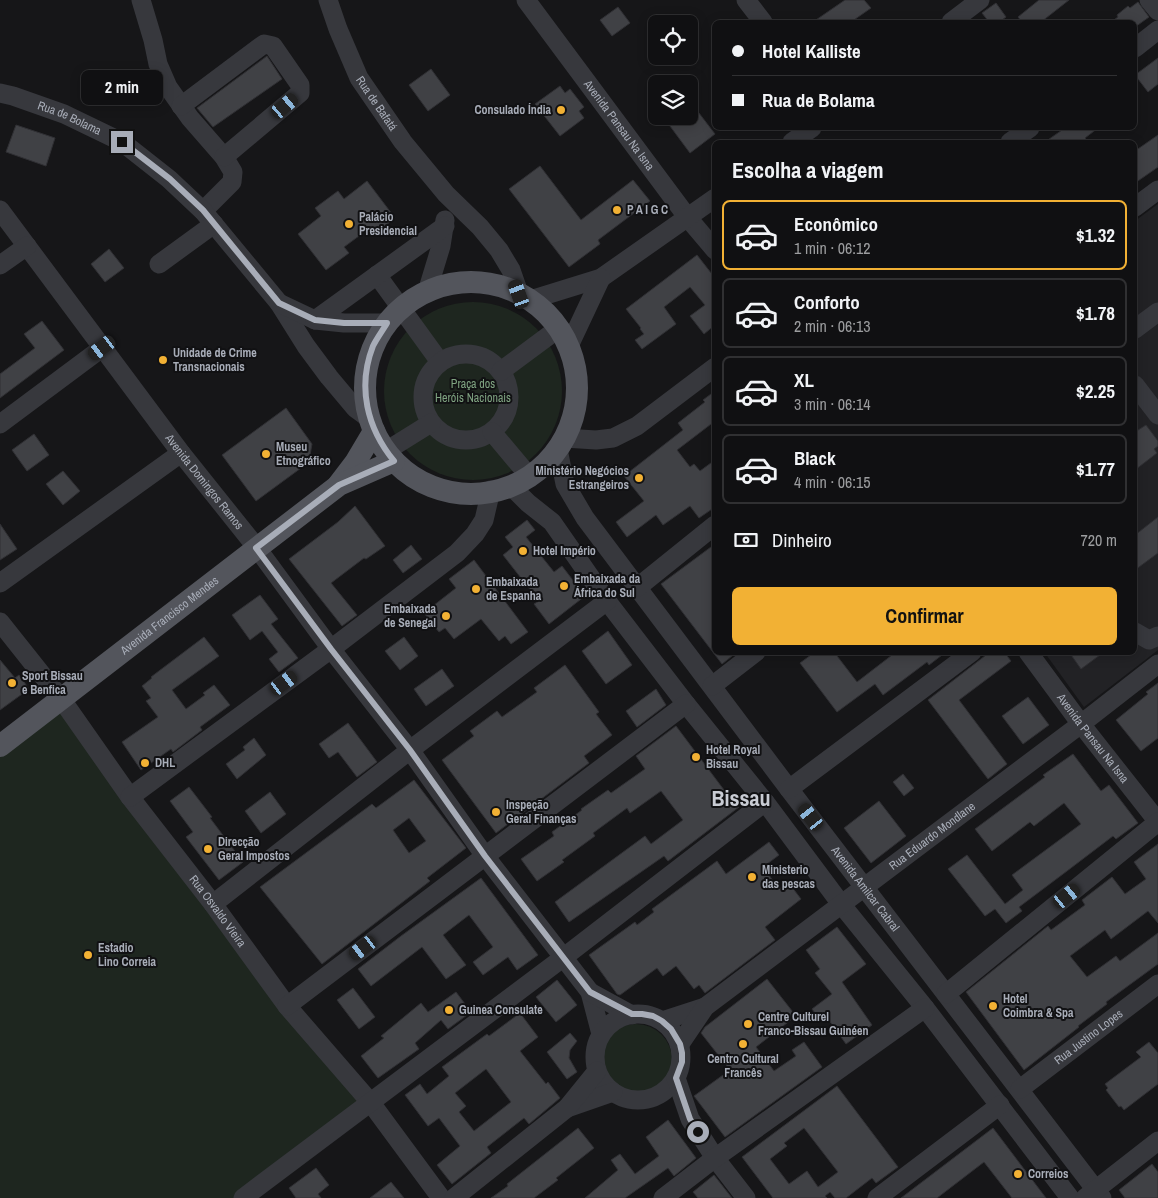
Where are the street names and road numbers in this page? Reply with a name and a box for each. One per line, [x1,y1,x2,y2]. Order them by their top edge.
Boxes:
street label: Rua de Bafatá [352,73,401,135]
street label: Avenida Pansau Na Isna [580,76,658,174]
street label: Rua de Bolama [35,97,104,139]
street label: Avenida Domingos Ramos [161,430,247,533]
street label: Avenida Francisco Mendes [116,573,222,659]
street label: Avenida Pansau Na Isna [1053,690,1133,787]
street label: Rua Eduardo Mondlane [886,798,979,874]
street label: Avenida Amilcar Cabral [827,842,903,935]
street label: Rua Osvaldo Vieira [186,872,250,951]
street label: Rua Justino Lopes [1051,1006,1126,1068]

